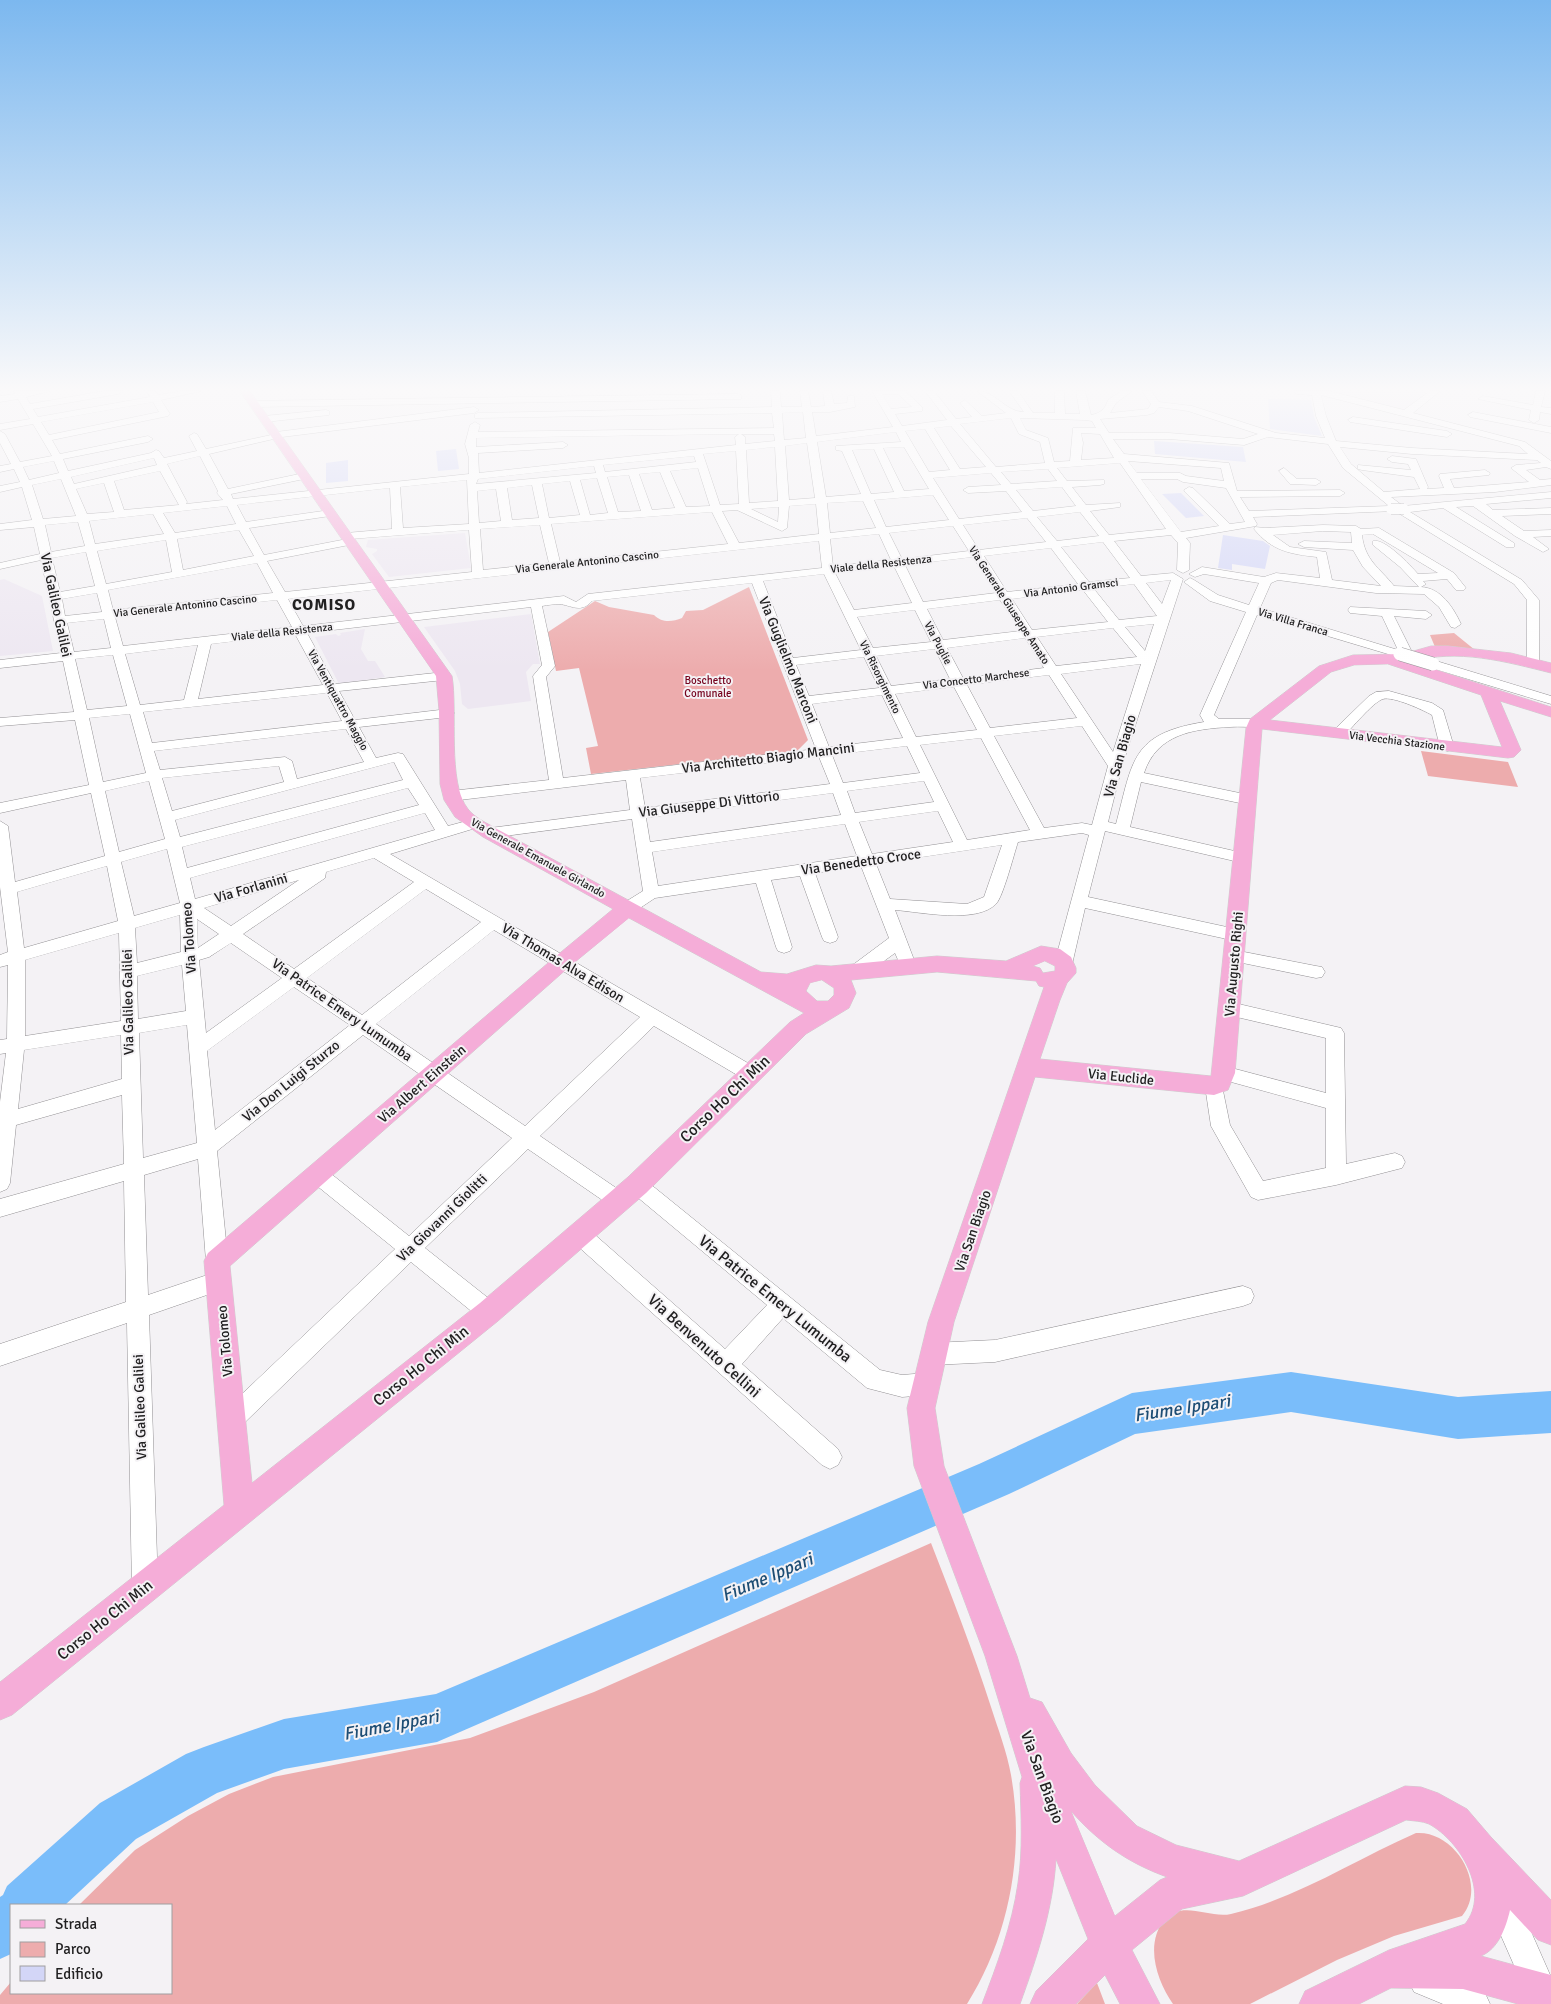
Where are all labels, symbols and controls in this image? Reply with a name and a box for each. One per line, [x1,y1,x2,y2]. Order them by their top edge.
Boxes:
street label: Via Generale Giuseppe Amato [966,543,1052,667]
street label: Via Generale Antonino Cascino [515,548,660,576]
street label: Via Galileo Galilei [37,551,75,659]
street label: Viale della Resistenza [830,552,933,576]
street label: Via Antonio Gramsci [1023,576,1119,600]
street label: Via Generale Antonino Cascino [113,592,258,620]
street label: Via Guglielmo Marconi [755,594,821,726]
district label: COMISO [292,595,356,615]
street label: Via Villa Franca [1256,605,1330,639]
street label: Via Puglie [921,619,955,667]
street label: Viale della Resistenza [231,620,334,644]
street label: Via Risorgimento [857,638,903,716]
street label: Via Ventiquattro Maggio [305,647,371,753]
street label: Via Concetto Marchese [922,666,1030,692]
park label: Boschetto Comunale [684,674,732,700]
street label: Via San Biagio [1100,713,1140,799]
street label: Via Vecchia Stazione [1348,729,1446,753]
street label: Via Architetto Biagio Mancini [681,739,855,777]
street label: Via Giuseppe Di Vittorio [638,787,780,821]
street label: Via Generale Emanuele Girlando [469,816,608,901]
street label: Via Benedetto Croce [800,845,922,879]
street label: Via Forlanini [212,869,290,907]
street label: Via Tolomeo [178,902,200,974]
street label: Via Augusto Righi [1221,911,1247,1017]
street label: Via Thomas Alva Edison [499,920,627,1006]
street label: Via Galileo Galilei [119,949,137,1055]
street label: Via Patrice Emery Lumumba [268,955,416,1065]
street label: Via Don Luigi Sturzo [239,1036,343,1126]
street label: Via Albert Einstein [375,1041,469,1127]
street label: Corso Ho Chi Min [676,1051,774,1147]
street label: Via Euclide [1087,1065,1155,1089]
street label: Via Giovanni Giolitti [393,1171,491,1265]
street label: Via San Biagio [951,1188,995,1274]
street label: Via Patrice Emery Lumumba [694,1231,856,1367]
street label: Via Benvenuto Cellini [643,1290,765,1402]
street label: Via Tolomeo [213,1305,237,1377]
street label: Corso Ho Chi Min [369,1321,473,1411]
street label: Via Galileo Galilei [130,1354,150,1460]
water label: Fiume Ippari [1133,1389,1234,1426]
water label: Fiume Ippari [718,1547,818,1606]
street label: Corso Ho Chi Min [53,1575,157,1665]
water label: Fiume Ippari [341,1705,443,1745]
street label: Via San Biagio [1016,1728,1068,1826]
legend [10,1904,172,1994]
text: Strada [55,1915,97,1933]
text: Parco [55,1940,91,1958]
text: Edificio [55,1965,103,1983]

